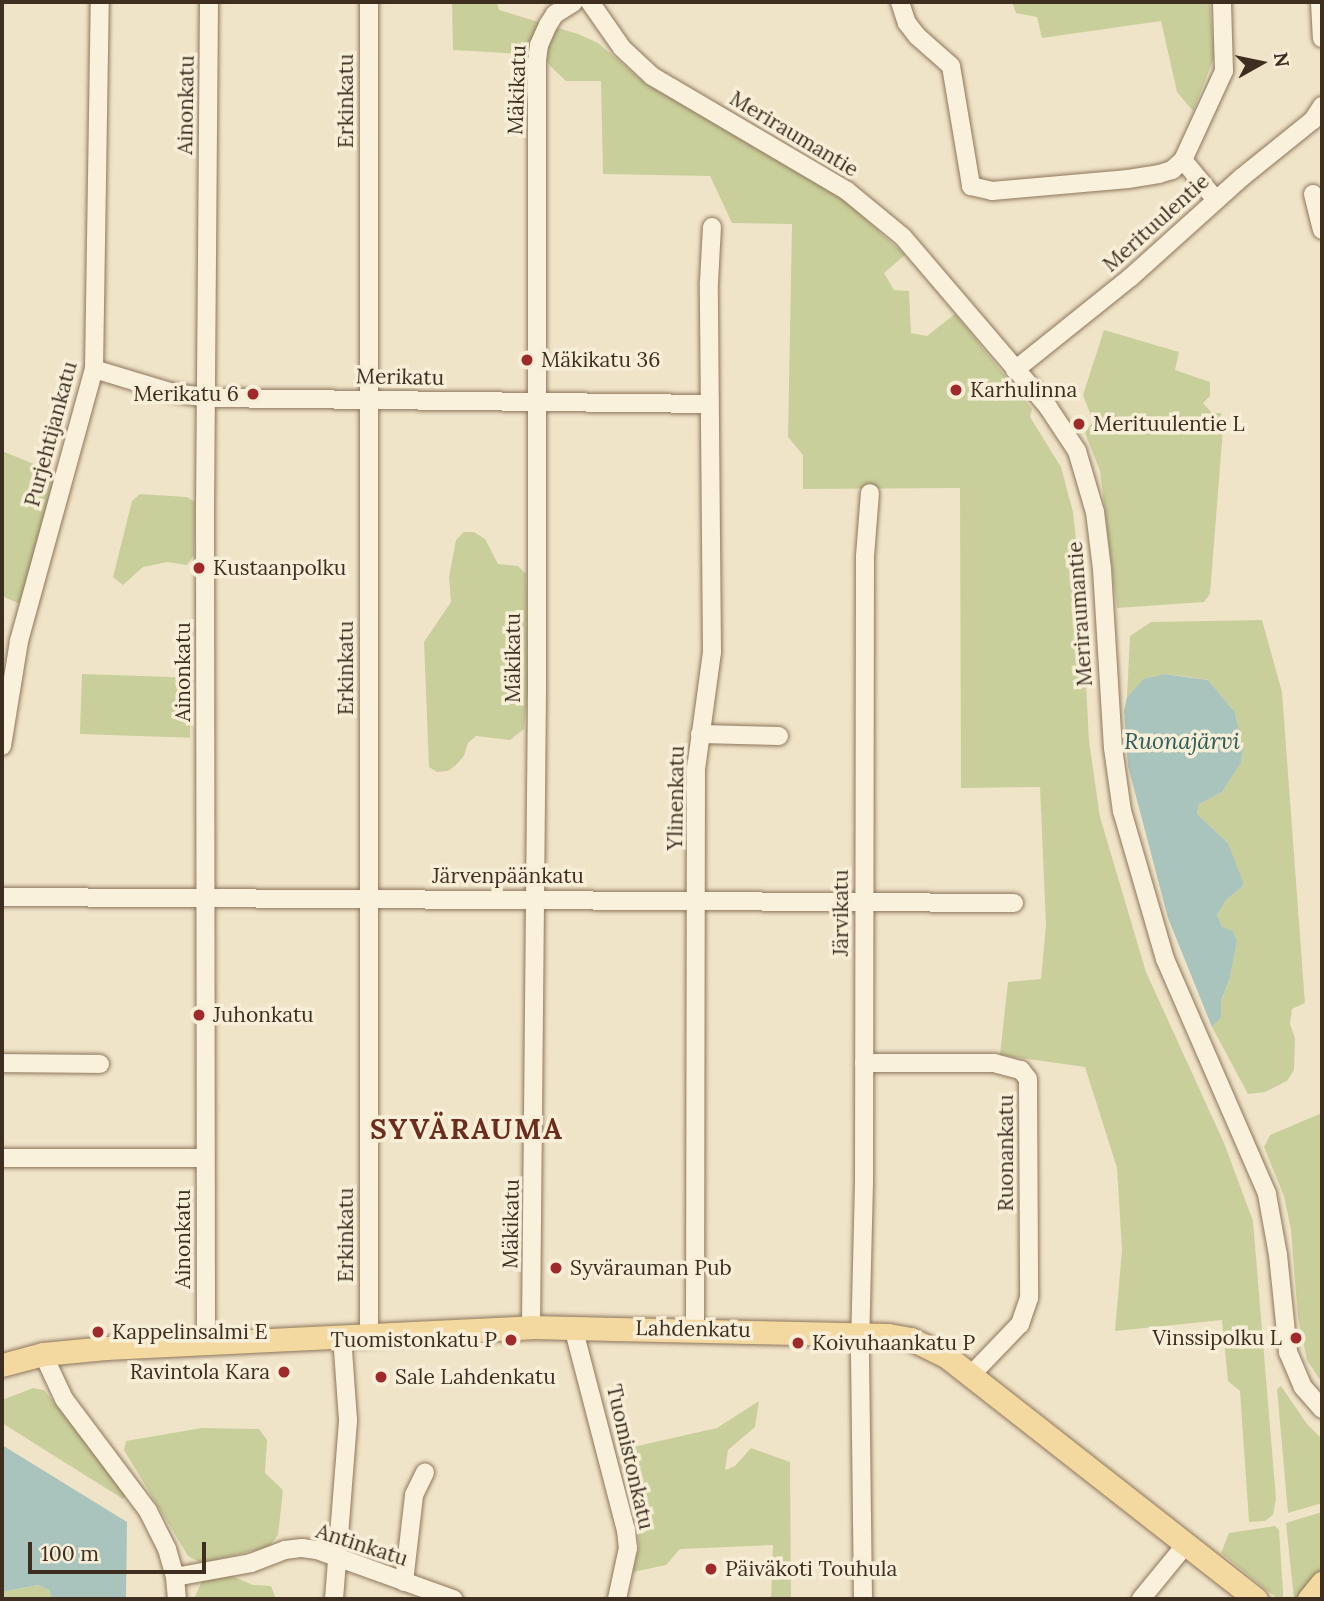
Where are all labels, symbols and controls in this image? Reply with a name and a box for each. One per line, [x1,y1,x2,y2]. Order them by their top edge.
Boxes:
north arrow [1226,28,1296,98]
street label: Mäkikatu [503,45,531,135]
text: N [1269,51,1295,69]
street label: Erkinkatu [333,54,359,148]
street label: Ainonkatu [173,55,199,155]
street label: Meriraumantie [725,86,863,182]
street label: Merituulentie [1098,169,1214,277]
place label: Mäkikatu 36 [541,347,660,373]
marker: Mäkikatu 36 [519,352,535,368]
street label: Purjehtijankatu [20,359,82,509]
street label: Merikatu [356,364,444,390]
place label: Karhulinna [970,377,1077,403]
place label: Merikatu 6 [133,381,239,407]
marker: Karhulinna [948,382,964,398]
marker: Merikatu 6 [245,386,261,402]
place label: Merituulentie L [1093,411,1245,437]
marker: Merituulentie L [1071,416,1087,432]
street label: Meriraumantie [1062,541,1098,687]
place label: Kustaanpolku [213,555,346,581]
marker: Kustaanpolku [191,560,207,576]
street label: Mäkikatu [500,613,526,703]
street label: Erkinkatu [333,621,359,715]
street label: Ainonkatu [170,622,196,722]
water label: Ruonajärvi [1124,727,1240,755]
street label: Ylinenkatu [662,745,690,851]
street label: Järvenpäänkatu [432,863,584,889]
street label: Järvikatu [828,870,854,956]
place label: Juhonkatu [213,1002,314,1028]
marker: Juhonkatu [191,1007,207,1023]
street label: Ruonankatu [993,1095,1019,1211]
district label: SYVÄRAUMA [371,1112,563,1146]
street label: Mäkikatu [498,1179,524,1269]
street label: Erkinkatu [333,1188,359,1282]
street label: Ainonkatu [170,1189,196,1289]
place label: Syvärauman Pub [570,1255,732,1281]
marker: Syvärauman Pub [548,1260,564,1276]
street label: Lahdenkatu [635,1315,751,1343]
place label: Kappelinsalmi E [112,1319,268,1345]
marker: Kappelinsalmi E [90,1324,106,1340]
place label: Vinssipolku L [1153,1325,1282,1351]
place label: Tuomistonkatu P [331,1327,497,1353]
place label: Koivuhaankatu P [812,1330,975,1356]
marker: Vinssipolku L [1288,1330,1304,1346]
marker: Tuomistonkatu P [503,1332,519,1348]
marker: Koivuhaankatu P [790,1335,806,1351]
place label: Ravintola Kara [130,1359,270,1385]
marker: Ravintola Kara [276,1364,292,1380]
place label: Sale Lahdenkatu [395,1364,556,1390]
marker: Sale Lahdenkatu [373,1369,389,1385]
street label: Tuomistonkatu [601,1382,659,1532]
street label: Antinkatu [313,1518,411,1572]
scale bar [32,1528,210,1572]
text: 100 m [41,1540,99,1567]
place label: Päiväkoti Touhula [725,1556,897,1582]
marker: Päiväkoti Touhula [703,1561,719,1577]

